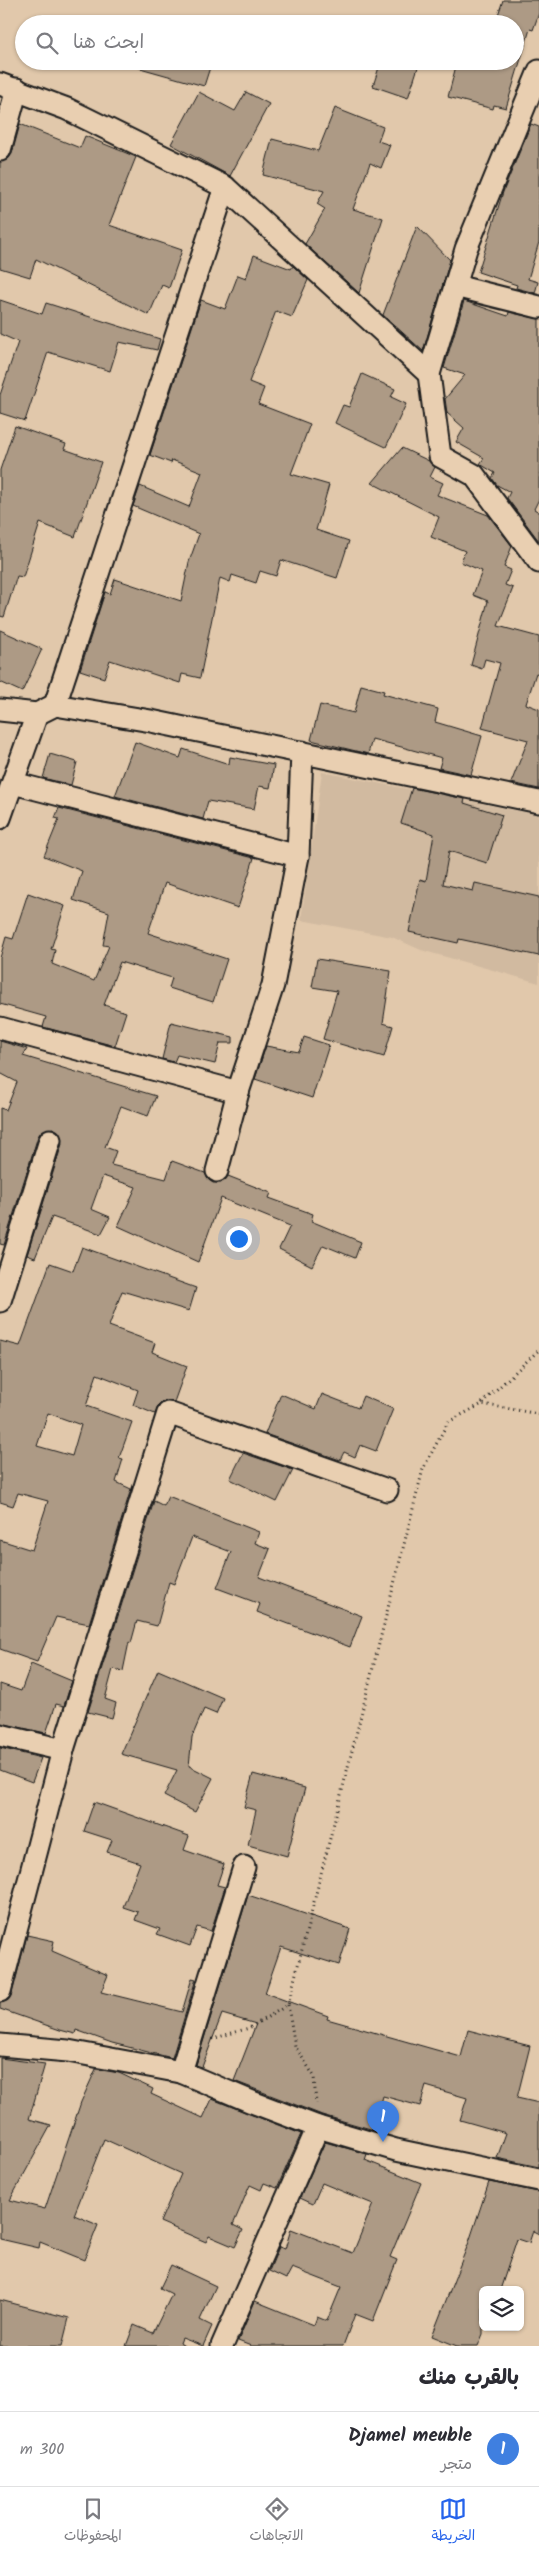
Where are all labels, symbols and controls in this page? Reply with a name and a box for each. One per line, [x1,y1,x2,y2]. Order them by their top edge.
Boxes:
search box [15,15,524,70]
text: ابحث هنا [73,28,144,58]
icon: search [33,29,61,57]
your location [226,1226,252,1252]
pin: 1 [367,2101,399,2142]
map controls [479,2286,524,2331]
button: layers [479,2286,524,2331]
text: بالقرب منك [419,2362,519,2395]
text: Djamel meuble [348,2421,472,2451]
text: 300 m [20,2437,64,2462]
text: 1 [501,2437,505,2462]
text: متجر [441,2452,472,2477]
tab: المحفوظات [64,2495,122,2548]
tab: الاتجاهات [249,2495,304,2548]
tab: الخريطة [431,2495,475,2548]

